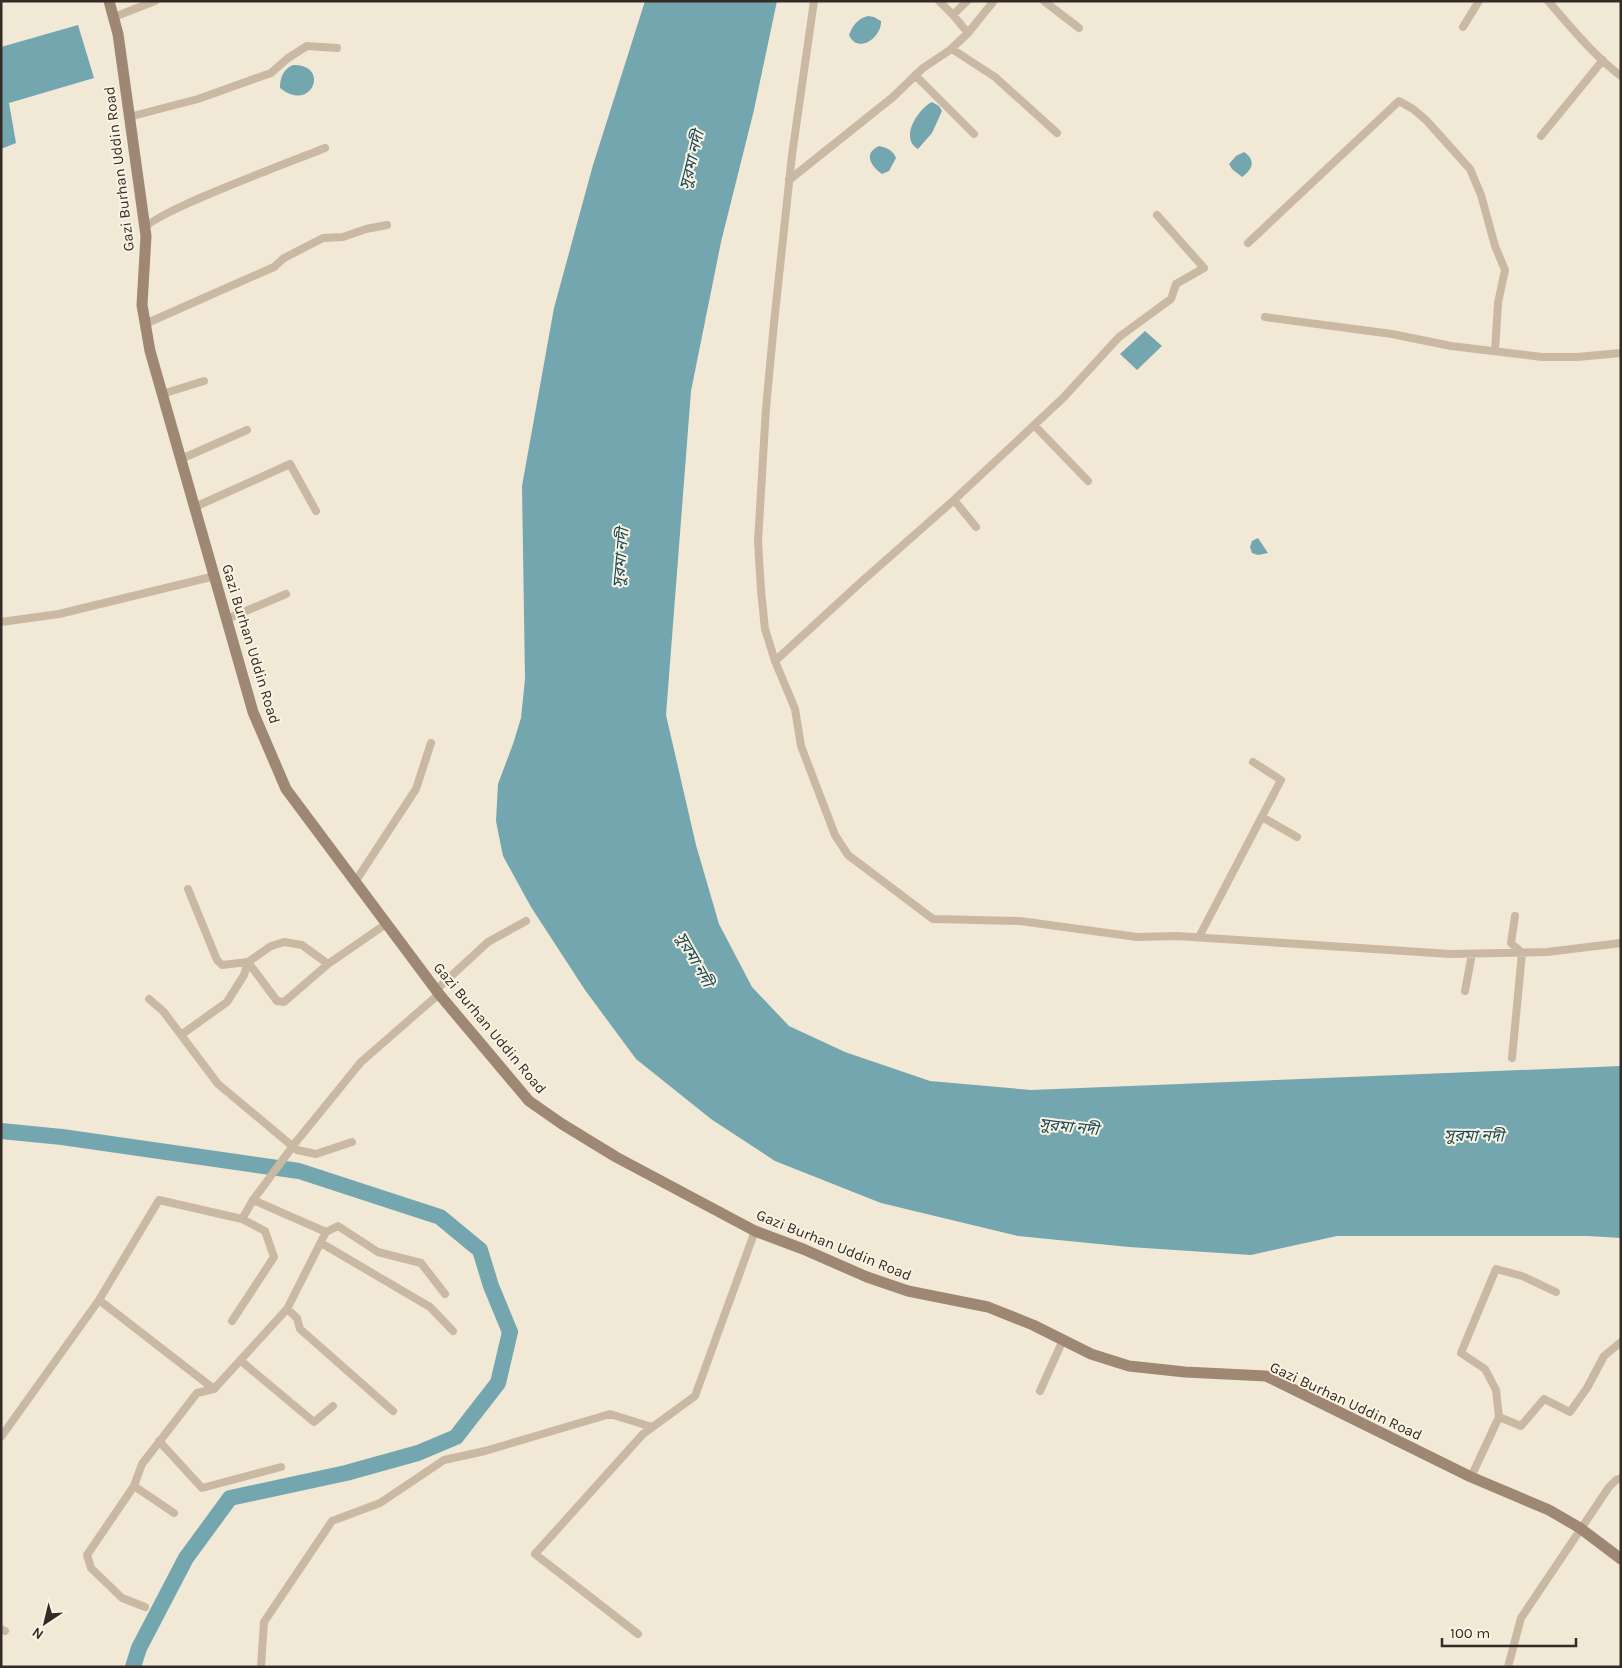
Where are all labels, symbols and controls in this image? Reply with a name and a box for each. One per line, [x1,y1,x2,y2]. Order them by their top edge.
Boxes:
street label: Gazi Burhan Uddin Road [100,86,138,252]
water label: সুরমা নদী [675,126,709,191]
water label: সুরমা নদী [608,525,633,589]
street label: Gazi Burhan Uddin Road [218,562,284,726]
water label: সুরমা নদী [672,929,719,992]
street label: Gazi Burhan Uddin Road [430,959,550,1097]
water label: সুরমা নদী [1038,1114,1102,1139]
water label: সুরমা নদী [1444,1125,1507,1146]
street label: Gazi Burhan Uddin Road [754,1206,914,1284]
street label: Gazi Burhan Uddin Road [1267,1358,1425,1444]
north arrow [20,1598,70,1648]
scale bar [1442,1616,1576,1648]
text: N [29,1623,47,1643]
text: 100 m [1450,1624,1490,1642]

